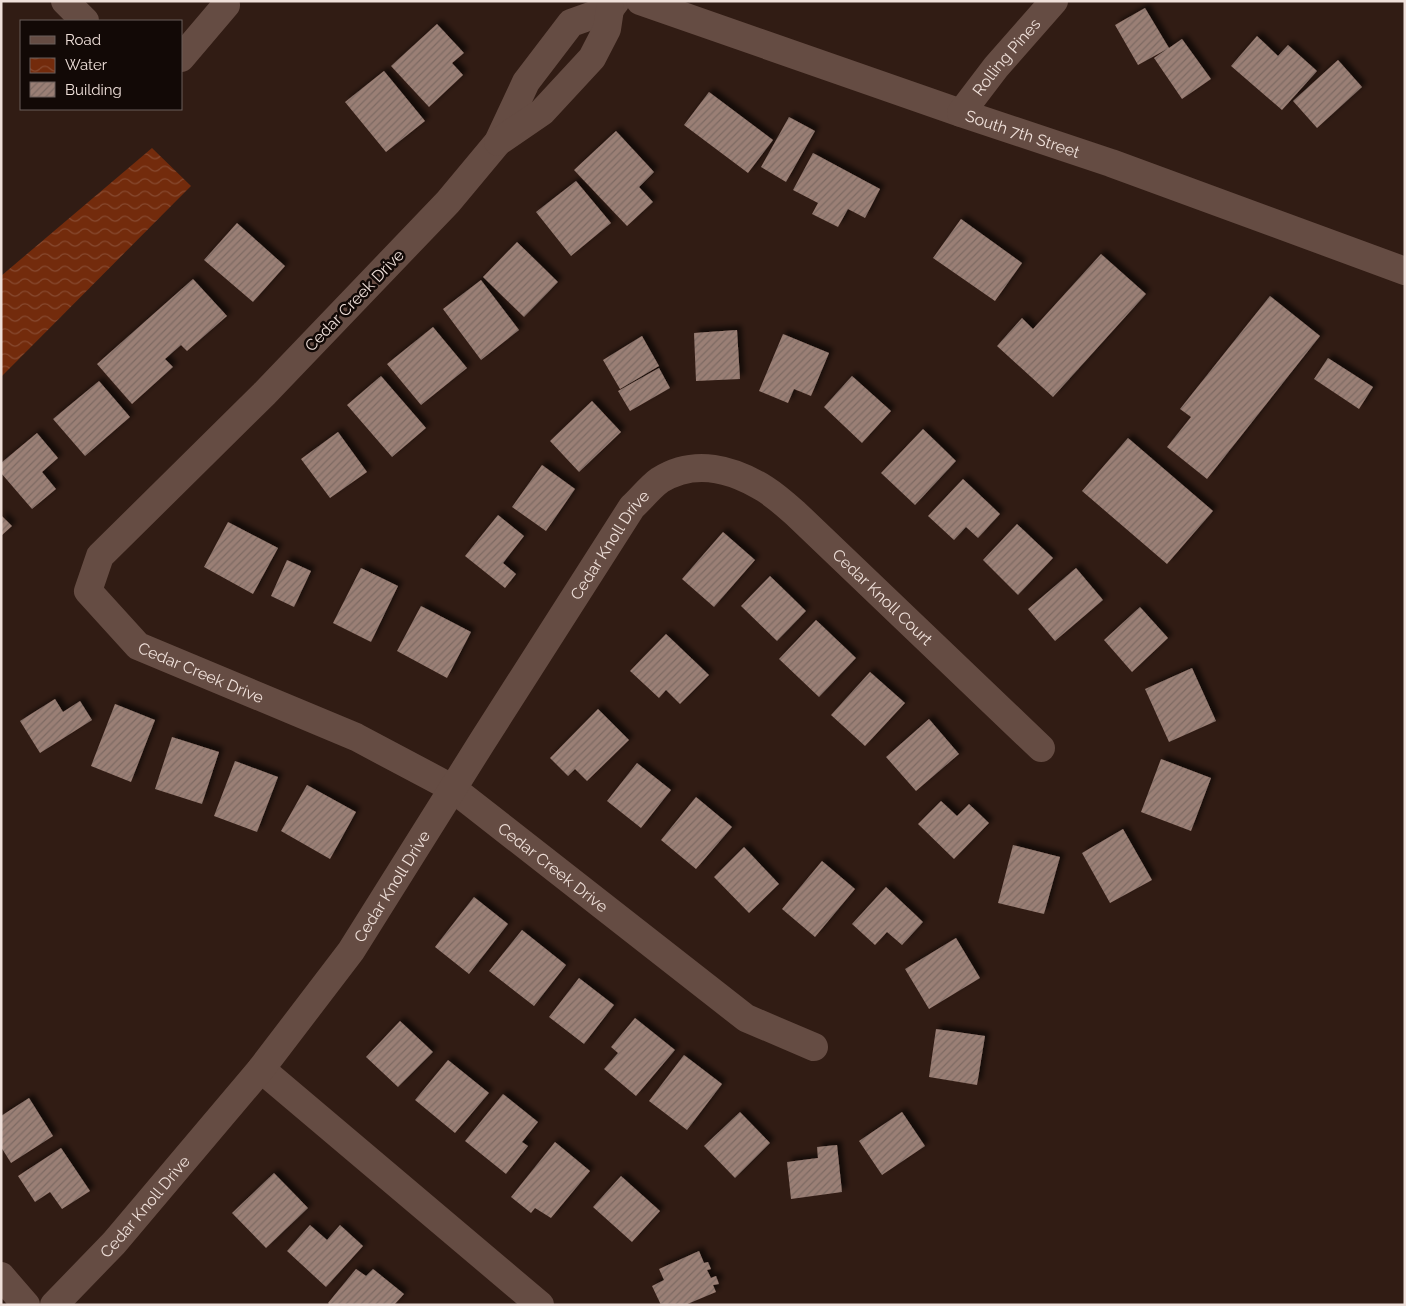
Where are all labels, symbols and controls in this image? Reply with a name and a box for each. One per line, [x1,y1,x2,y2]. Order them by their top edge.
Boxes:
street label: Rolling Pines [969,14,1044,100]
legend [20,20,182,110]
text: Road [65,31,101,49]
text: Water [65,56,108,74]
text: Building [65,81,122,99]
street label: South 7th Street [963,106,1083,162]
street label: Cedar Creek Drive [301,245,408,355]
street label: Cedar Knoll Drive [566,486,653,603]
street label: Cedar Knoll Court [828,545,937,650]
street label: Cedar Creek Drive [135,638,266,707]
street label: Cedar Creek Drive [494,819,612,916]
street label: Cedar Knoll Drive [350,827,434,946]
street label: Cedar Knoll Drive [96,1152,194,1262]

